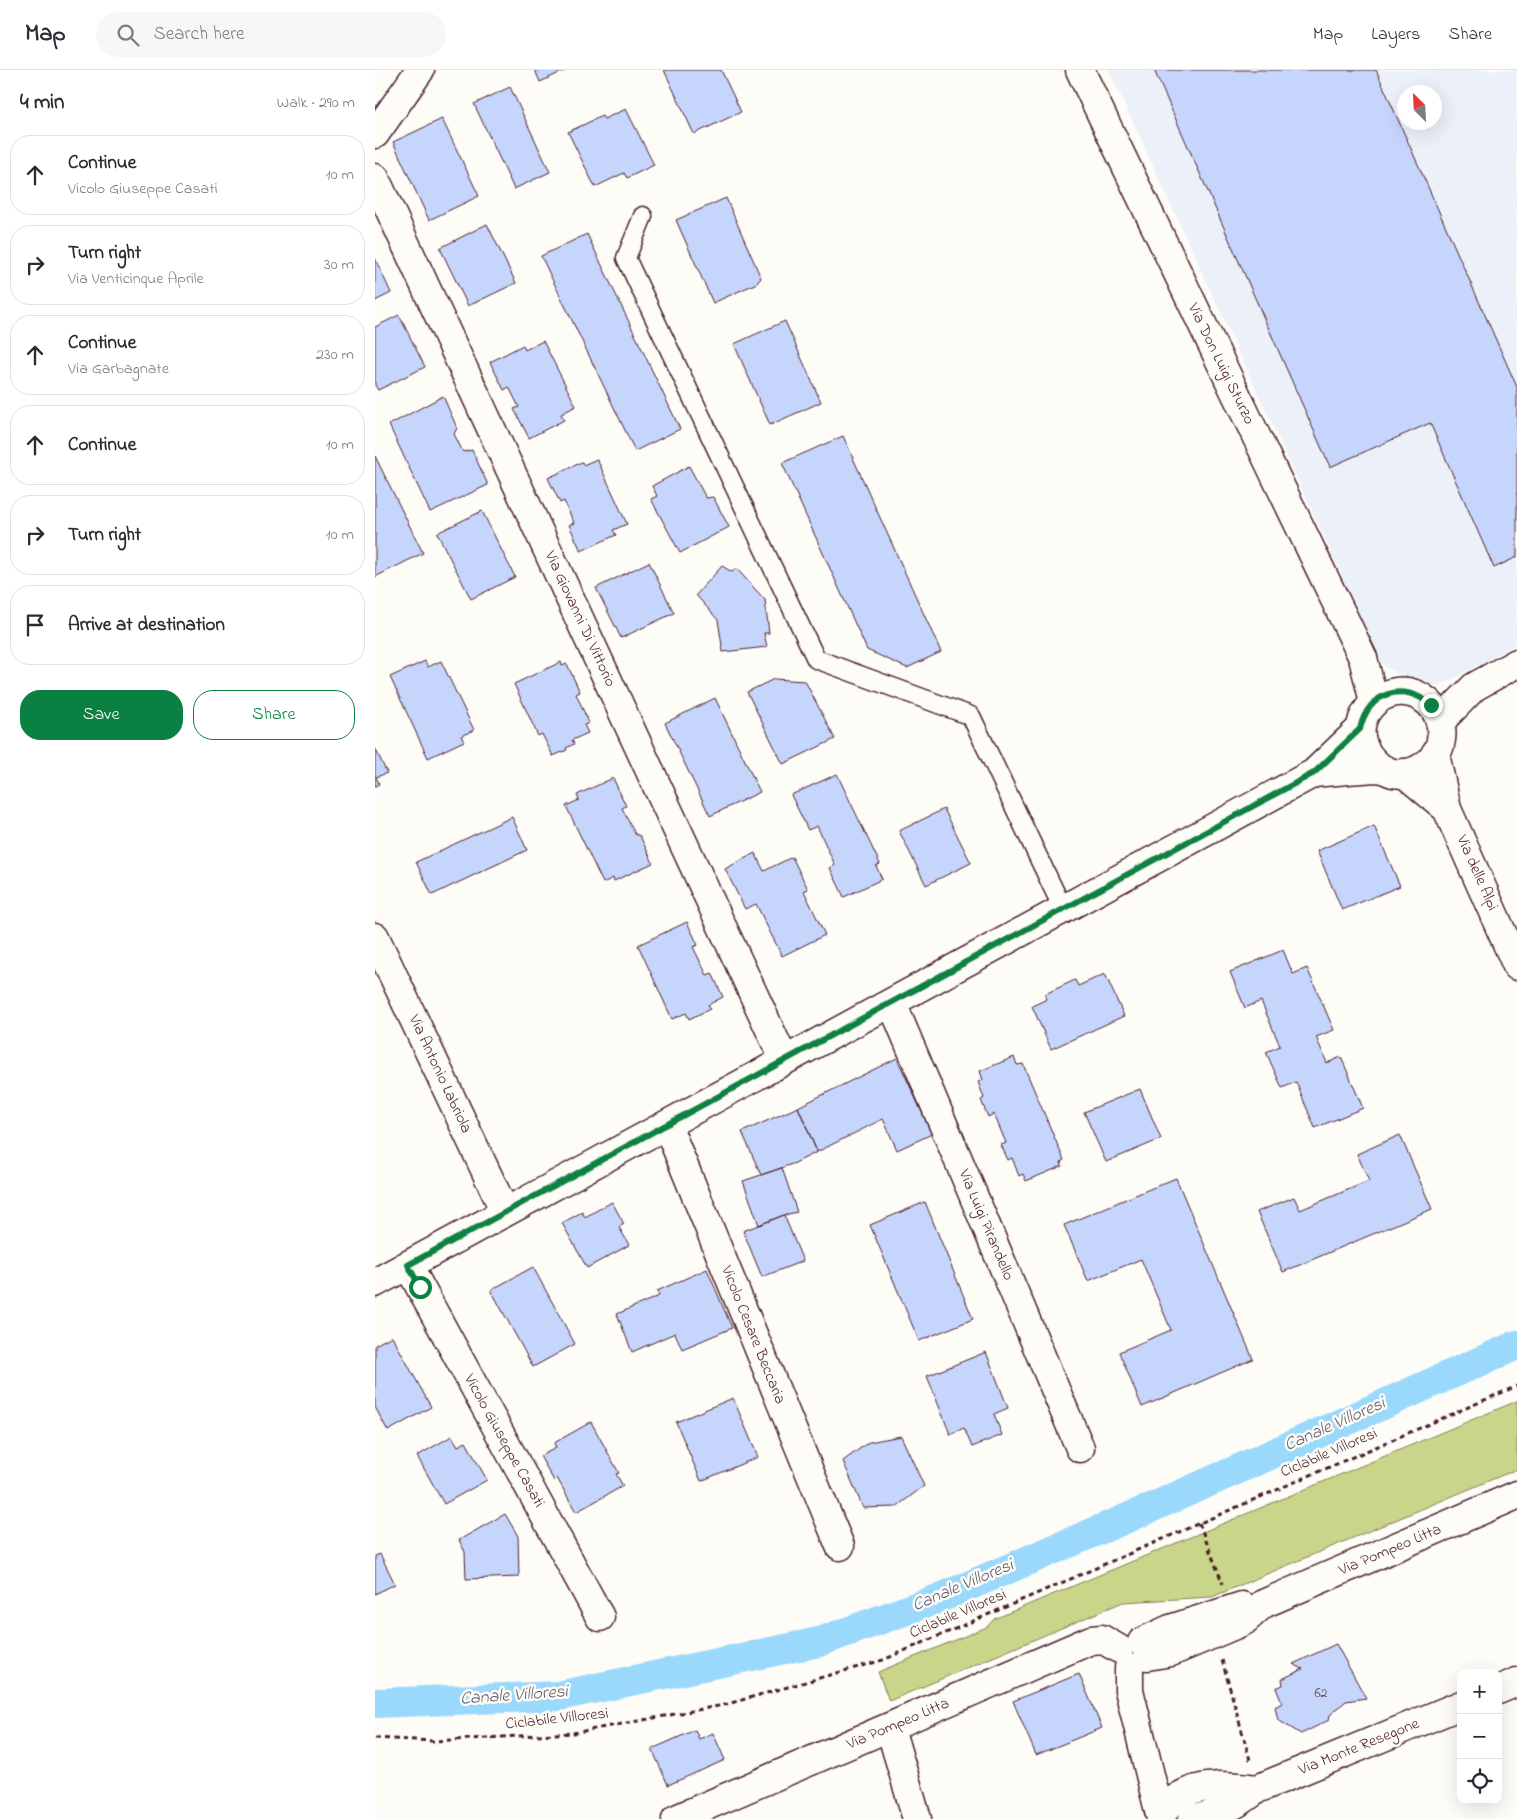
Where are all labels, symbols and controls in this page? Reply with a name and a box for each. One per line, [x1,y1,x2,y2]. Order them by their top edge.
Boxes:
search box [96,12,446,57]
text: Map [25,17,66,52]
icon: search [114,21,142,49]
text: Search here [154,21,245,48]
text: Map [1313,22,1343,48]
text: Layers [1371,22,1421,48]
text: Share [1449,22,1492,48]
north arrow [1397,85,1442,130]
text: 4 min [20,88,64,118]
text: Walk · 290 m [277,91,355,115]
text: Continue [68,150,136,177]
icon: ahead [21,161,49,189]
text: 10 m [326,163,354,187]
text: Vicolo Giuseppe Casati [68,177,218,201]
text: Turn right [68,240,141,267]
icon: right [21,251,49,279]
text: 30 m [324,253,354,277]
text: Via Venticinque Aprile [68,267,204,291]
street label: Via Don Luigi Sturzo [1181,298,1261,429]
text: Continue [68,330,136,357]
icon: ahead [21,341,49,369]
text: 230 m [316,343,354,367]
text: Via Garbagnate [68,357,169,381]
icon: ahead [21,431,49,459]
text: Continue [68,432,136,459]
text: 10 m [326,433,354,457]
icon: right [21,521,49,549]
text: Turn right [68,522,141,549]
text: 10 m [326,523,354,547]
street label: Via Giovanni Di Vittorio [538,546,622,691]
icon: arrive [21,611,49,639]
text: Arrive at destination [68,612,225,639]
button: Save [20,690,183,740]
button: Share [193,690,355,740]
route end [1420,694,1443,717]
street label: Via delle Alpi [1449,830,1504,915]
street label: Via Antonio Labriola [402,1010,478,1137]
street label: Via Luigi Pirandello [951,1165,1020,1284]
street label: Vicolo Cesare Beccaria [714,1261,792,1408]
route start [409,1276,432,1299]
street label: Vicolo Giuseppe Casati [457,1369,551,1512]
water label: Canale Villoresi [1280,1390,1391,1459]
street label: Ciclabile Villoresi [1277,1422,1381,1484]
street label: Via Pompeo Litta [1334,1518,1445,1583]
water label: Canale Villoresi [908,1552,1019,1619]
street label: Ciclabile Villoresi [906,1583,1010,1645]
map controls [1457,1669,1502,1804]
button: + [1457,1669,1502,1714]
water label: Canale Villoresi [459,1679,570,1713]
house number: 62 [1314,1683,1328,1704]
street label: Via Pompeo Litta [842,1692,953,1757]
street label: Ciclabile Villoresi [504,1702,610,1736]
street label: Via Monte Resegone [1294,1712,1424,1783]
button: − [1457,1714,1502,1759]
button: locate [1457,1759,1502,1804]

